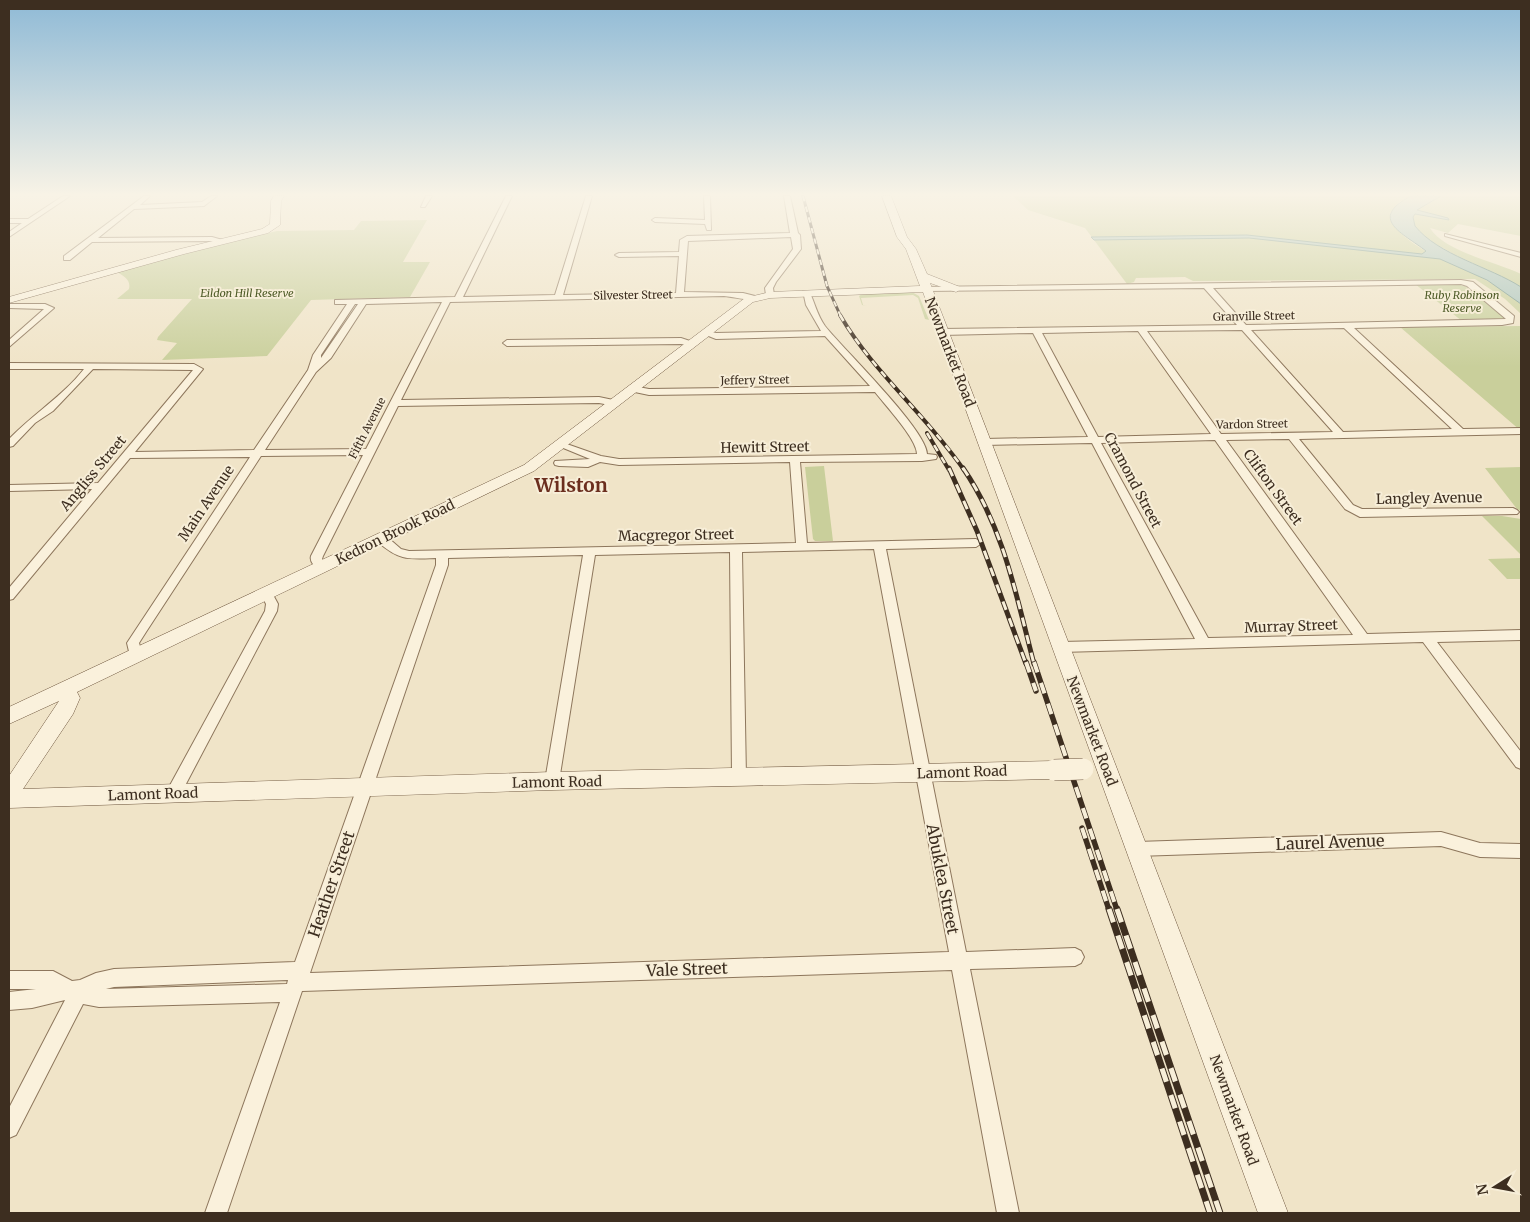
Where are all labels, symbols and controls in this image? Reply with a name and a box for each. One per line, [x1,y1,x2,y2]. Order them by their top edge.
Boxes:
park label: Eildon Hill Reserve [200,286,294,300]
street label: Silvester Street [593,287,674,303]
park label: Ruby Robinson Reserve [1425,288,1500,315]
street label: Newmarket Road [921,295,979,410]
street label: Granville Street [1213,308,1296,324]
street label: Jeffery Street [719,372,790,388]
street label: Fifth Avenue [346,395,389,461]
street label: Vardon Street [1215,416,1289,432]
street label: Cramond Street [1100,429,1166,531]
street label: Angliss Street [55,431,130,515]
street label: Hewitt Street [720,437,810,457]
street label: Clifton Street [1239,446,1307,529]
street label: Main Avenue [174,462,238,544]
district label: Wilston [533,473,608,497]
street label: Langley Avenue [1376,488,1482,508]
street label: Kedron Brook Road [332,495,458,569]
street label: Macgregor Street [618,525,735,545]
street label: Murray Street [1244,615,1339,637]
street label: Newmarket Road [1063,674,1121,789]
street label: Lamont Road [916,761,1008,783]
street label: Lamont Road [512,772,603,792]
street label: Lamont Road [107,783,199,805]
street label: Abuklea Street [922,821,964,937]
street label: Heather Street [303,827,359,940]
street label: Laurel Avenue [1275,830,1385,854]
street label: Vale Street [645,958,729,980]
street label: Newmarket Road [1206,1052,1263,1168]
north arrow [1470,1162,1520,1212]
text: N [1472,1182,1492,1197]

